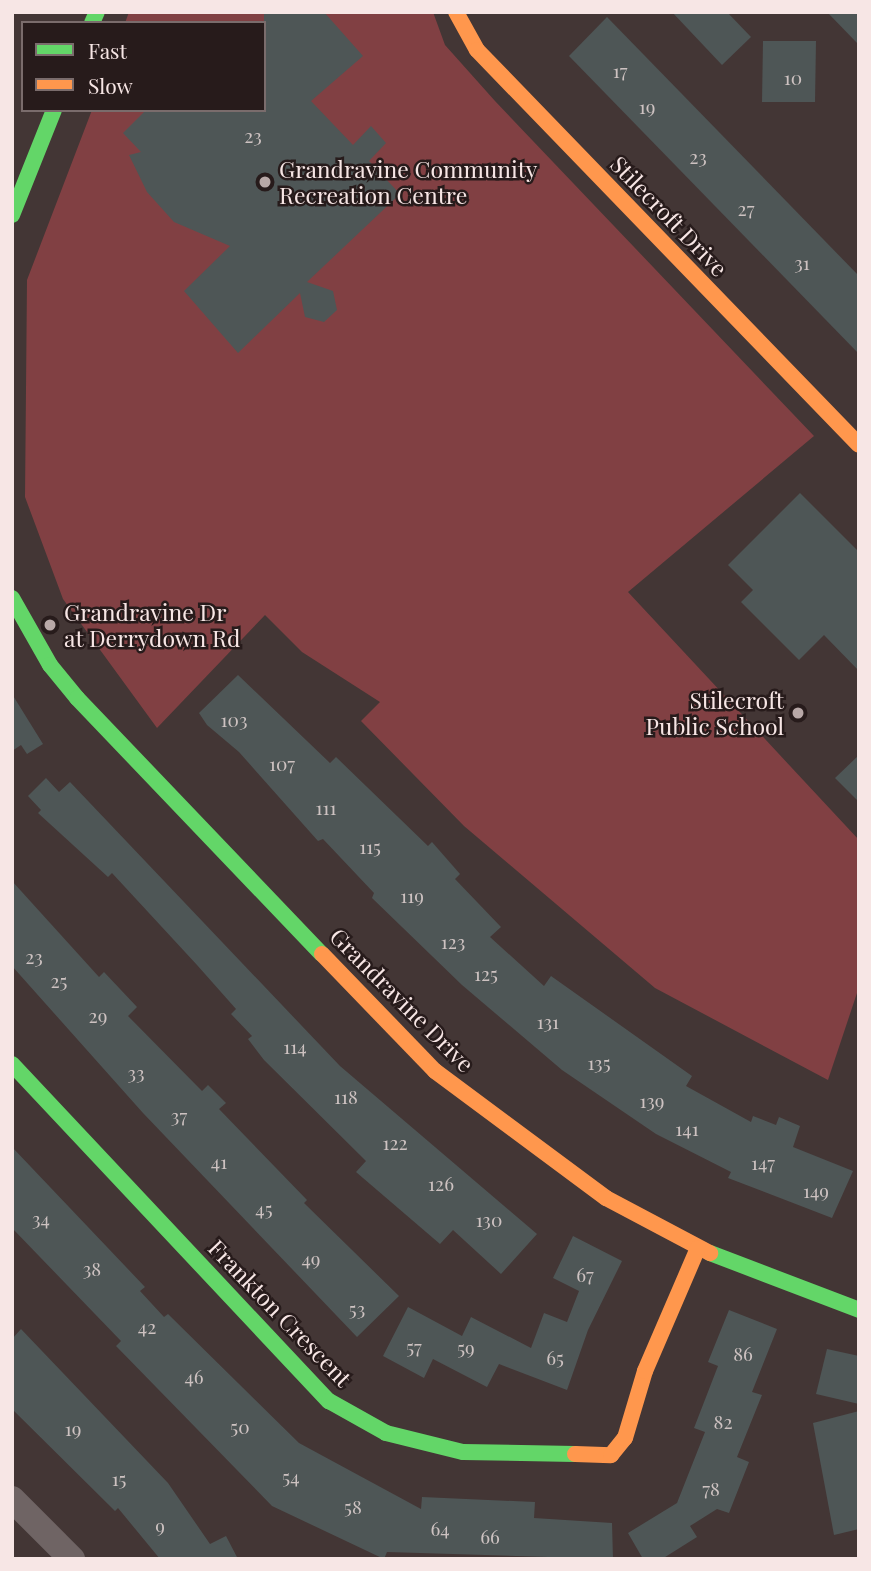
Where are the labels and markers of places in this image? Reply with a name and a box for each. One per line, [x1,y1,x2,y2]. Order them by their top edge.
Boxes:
place label: Grandravine Community Recreation Centre [279,155,537,209]
marker: Grandravine Community Recreation Centre [257,174,273,190]
place label: Grandravine Dr at Derrydown Rd [64,598,241,652]
marker: Grandravine Dr at Derrydown Rd [42,617,58,633]
place label: Stilecroft Public School [646,686,784,740]
marker: Stilecroft Public School [790,705,806,721]

